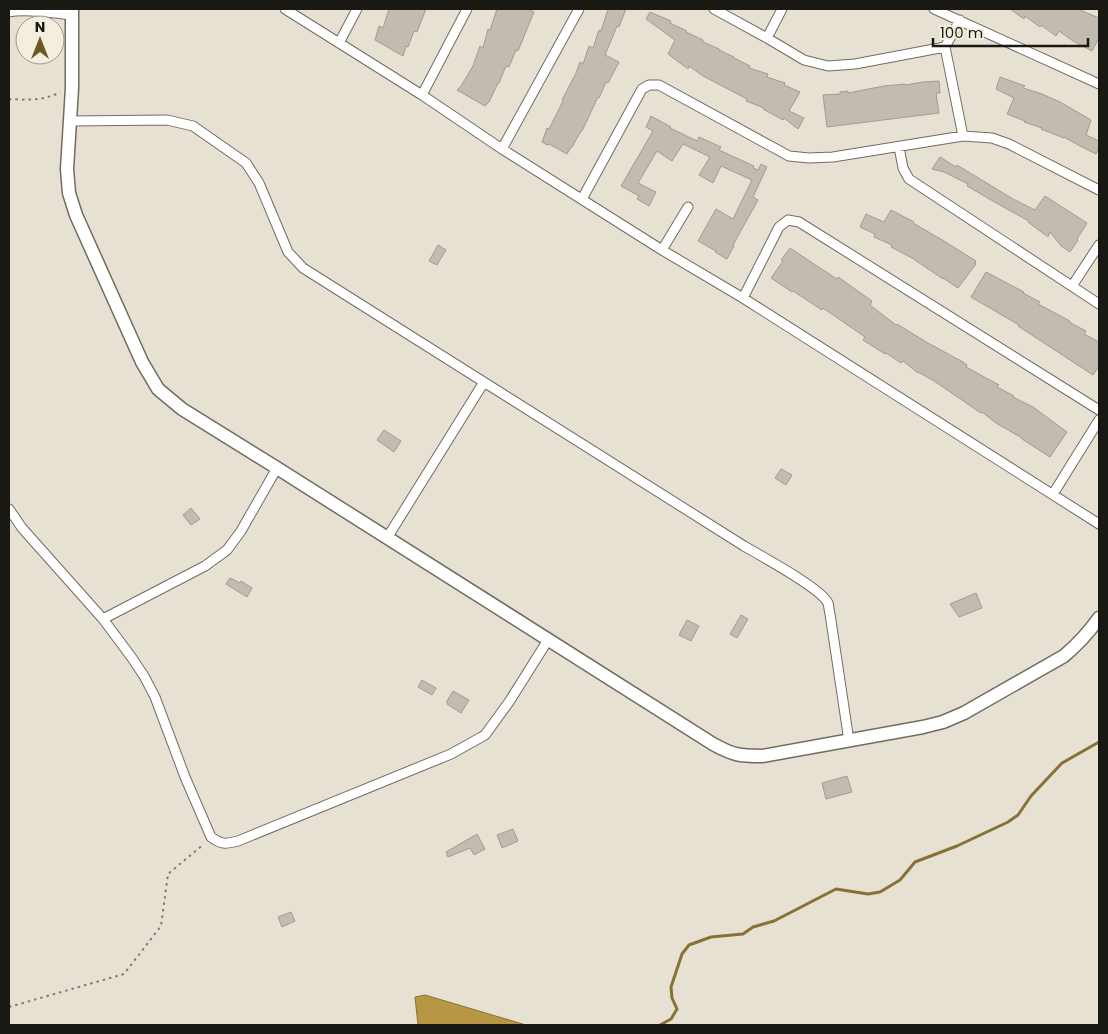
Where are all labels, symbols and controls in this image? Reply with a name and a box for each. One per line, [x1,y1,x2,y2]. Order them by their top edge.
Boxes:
north arrow [15,15,65,65]
scale bar [933,15,1088,47]
text: N [35,17,45,37]
text: 100 m [940,22,983,43]

